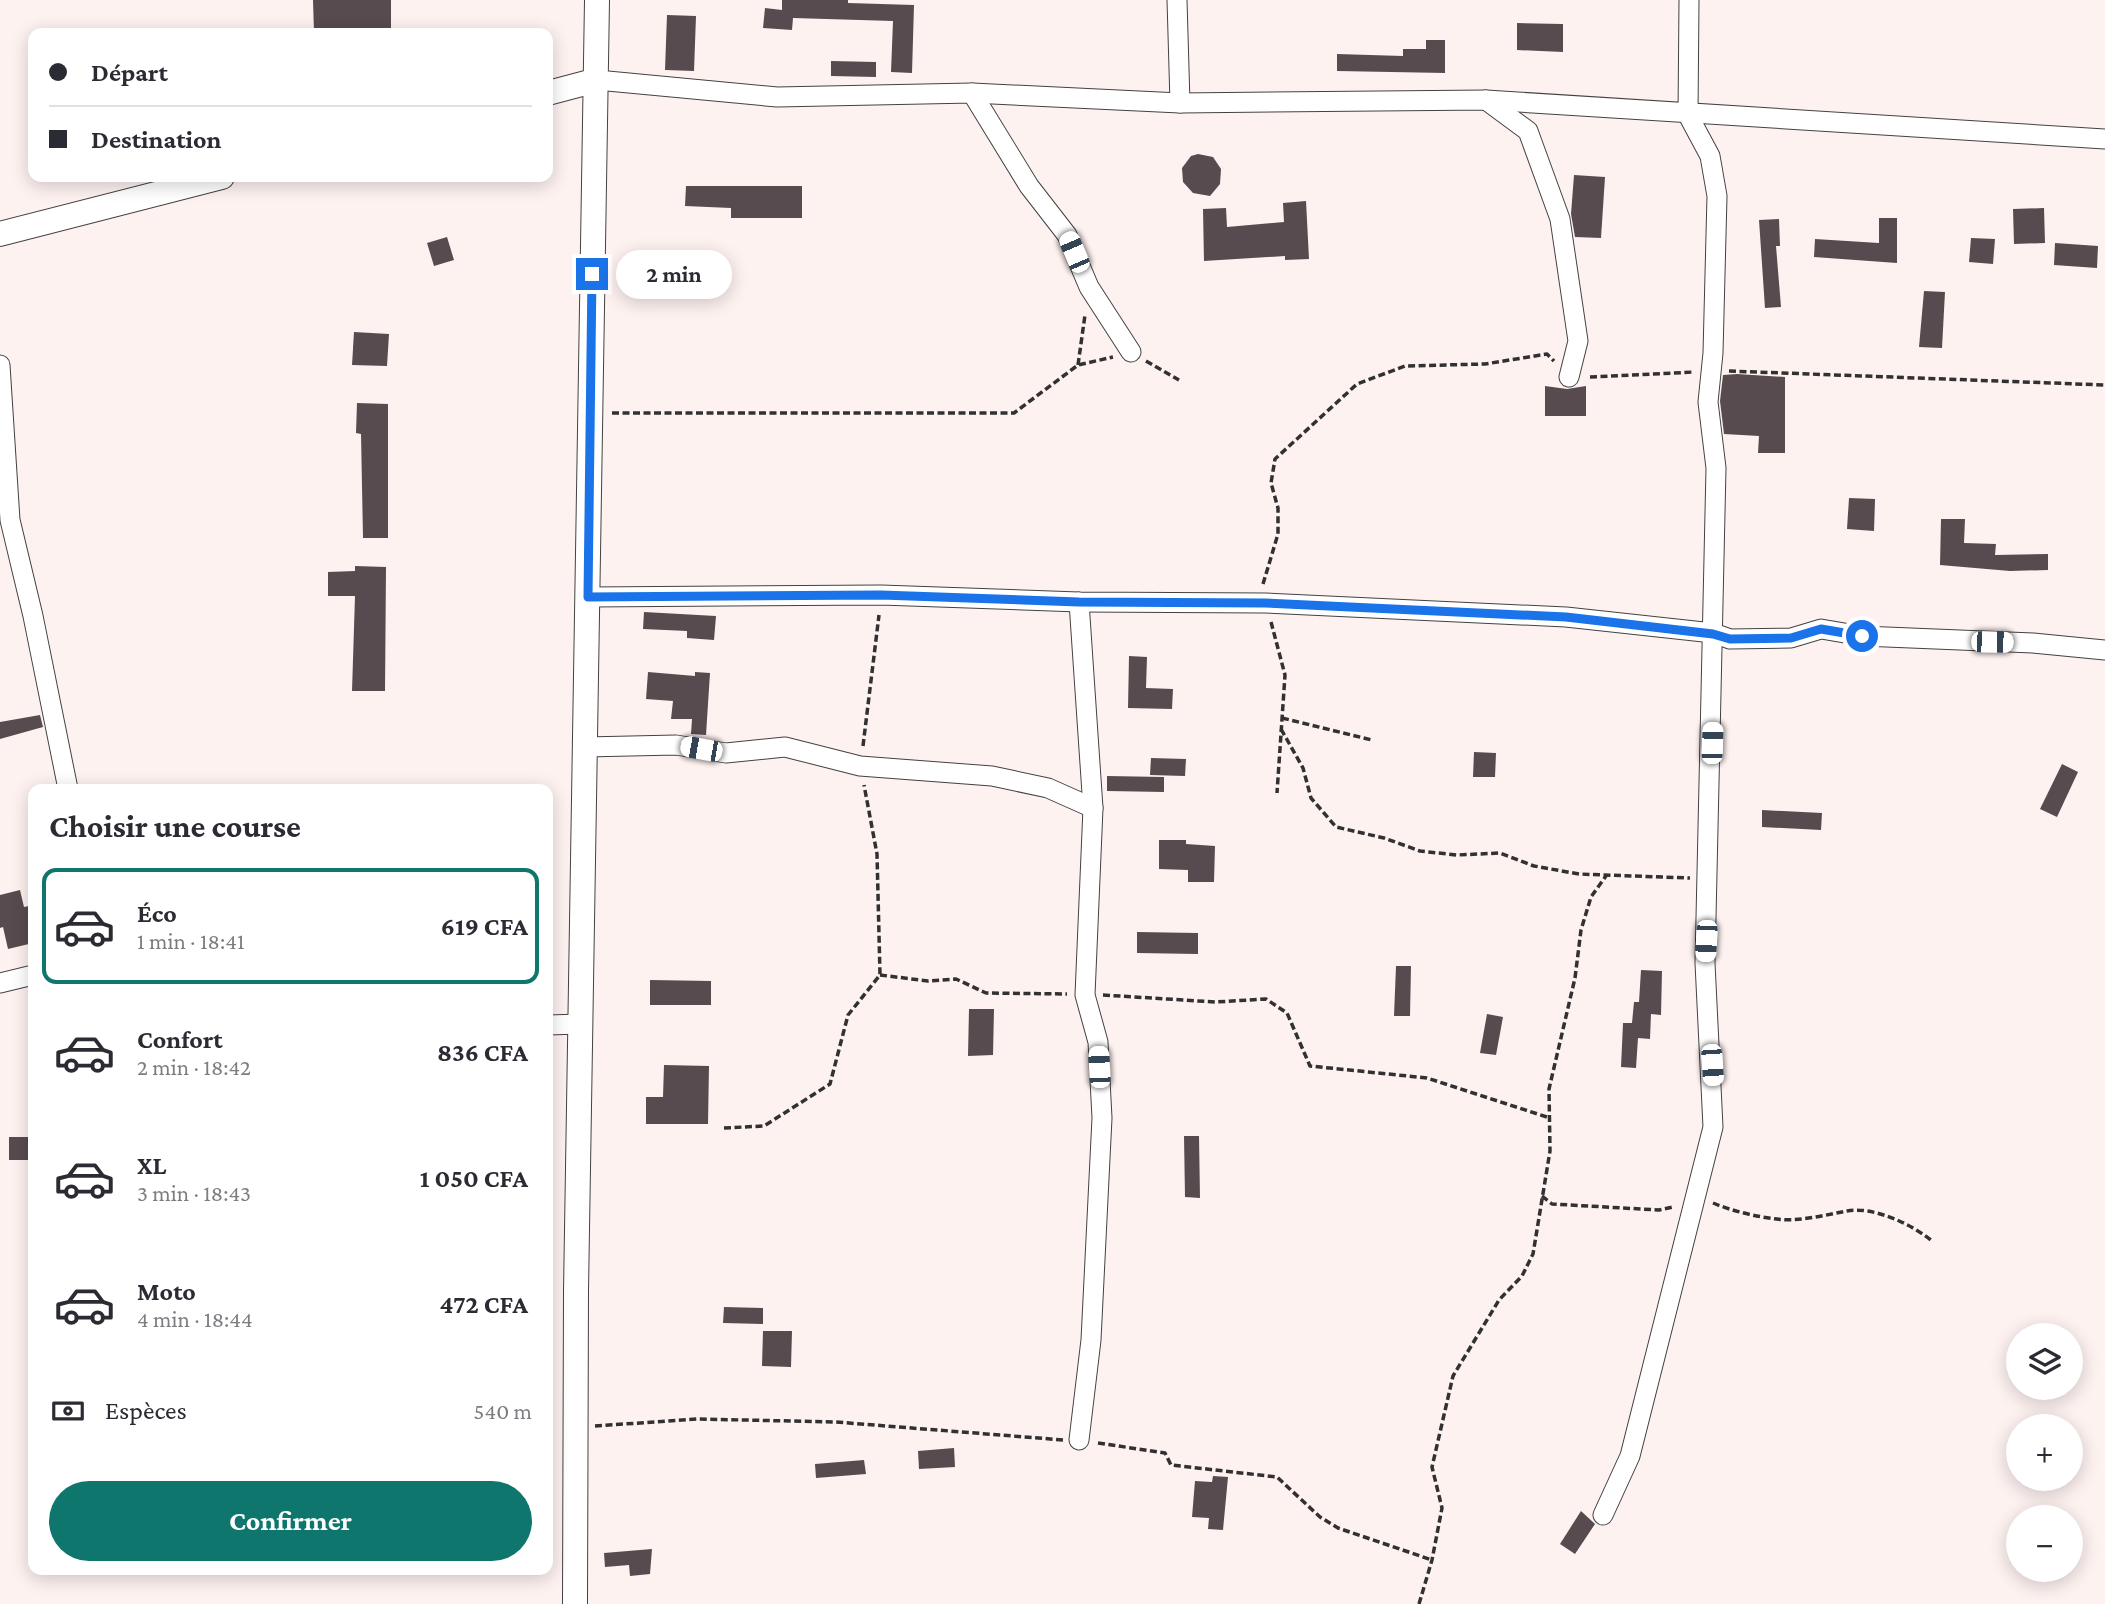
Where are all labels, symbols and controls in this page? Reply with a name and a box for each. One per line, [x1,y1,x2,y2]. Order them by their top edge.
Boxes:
text: Départ [91,58,168,87]
text: Destination [91,125,222,154]
car [1057,229,1092,275]
callout: 2 min [616,250,732,298]
route end [576,258,608,290]
text: 2 min [646,261,702,287]
route start [1846,620,1878,652]
car [1971,631,2014,653]
car [1701,722,1724,764]
car [679,735,724,763]
text: Choisir une course [49,808,301,844]
icon: car [53,895,116,958]
text: Éco [137,899,177,928]
text: 619 CFA [441,912,528,941]
car [1695,919,1718,963]
text: 1 min · 18:41 [137,928,245,954]
icon: car [53,1021,116,1084]
text: Confort [137,1025,223,1054]
text: 836 CFA [437,1038,528,1067]
car [1701,1043,1724,1087]
car [1088,1045,1111,1089]
text: 2 min · 18:42 [137,1054,251,1080]
icon: car [53,1147,116,1210]
text: XL [137,1151,166,1180]
text: 1 050 CFA [420,1164,528,1193]
text: 3 min · 18:43 [137,1180,251,1206]
icon: car [53,1273,116,1336]
text: Moto [137,1277,196,1306]
text: 472 CFA [440,1290,528,1319]
text: 4 min · 18:44 [137,1306,253,1332]
map controls [2006,1323,2083,1582]
button: layers [2006,1323,2083,1400]
icon: cash [49,1392,87,1430]
text: Espèces [105,1396,187,1425]
text: 540 m [474,1398,532,1424]
button: + [2006,1414,2083,1491]
button: Confirmer [49,1481,532,1561]
button: − [2006,1505,2083,1582]

